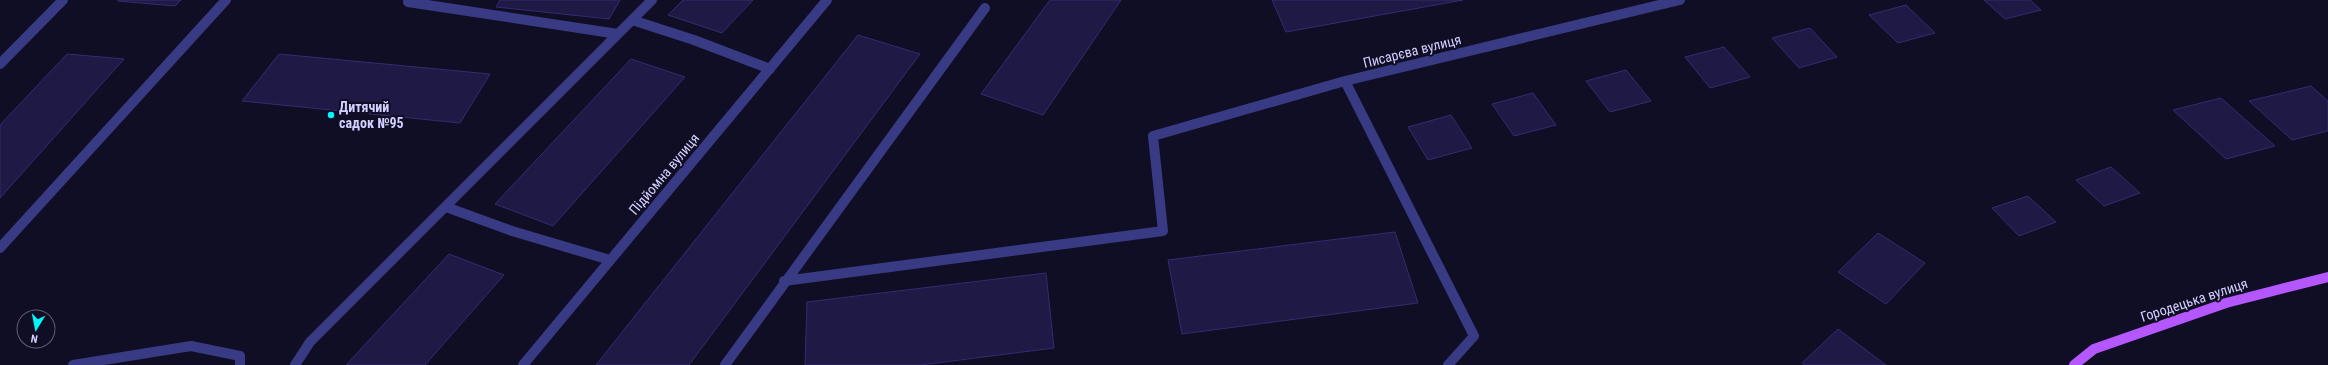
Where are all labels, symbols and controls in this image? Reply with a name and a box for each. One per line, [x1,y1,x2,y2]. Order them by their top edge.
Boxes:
street label: Писарєва вулиця [1361,31,1463,71]
place label: Дитячий садок №95 [339,99,404,131]
marker: Дитячий садок №95 [326,110,336,120]
street label: Підйомна вулиця [626,130,702,218]
street label: Городецька вулиця [2138,275,2250,325]
north arrow [16,309,56,349]
text: N [30,331,39,345]

